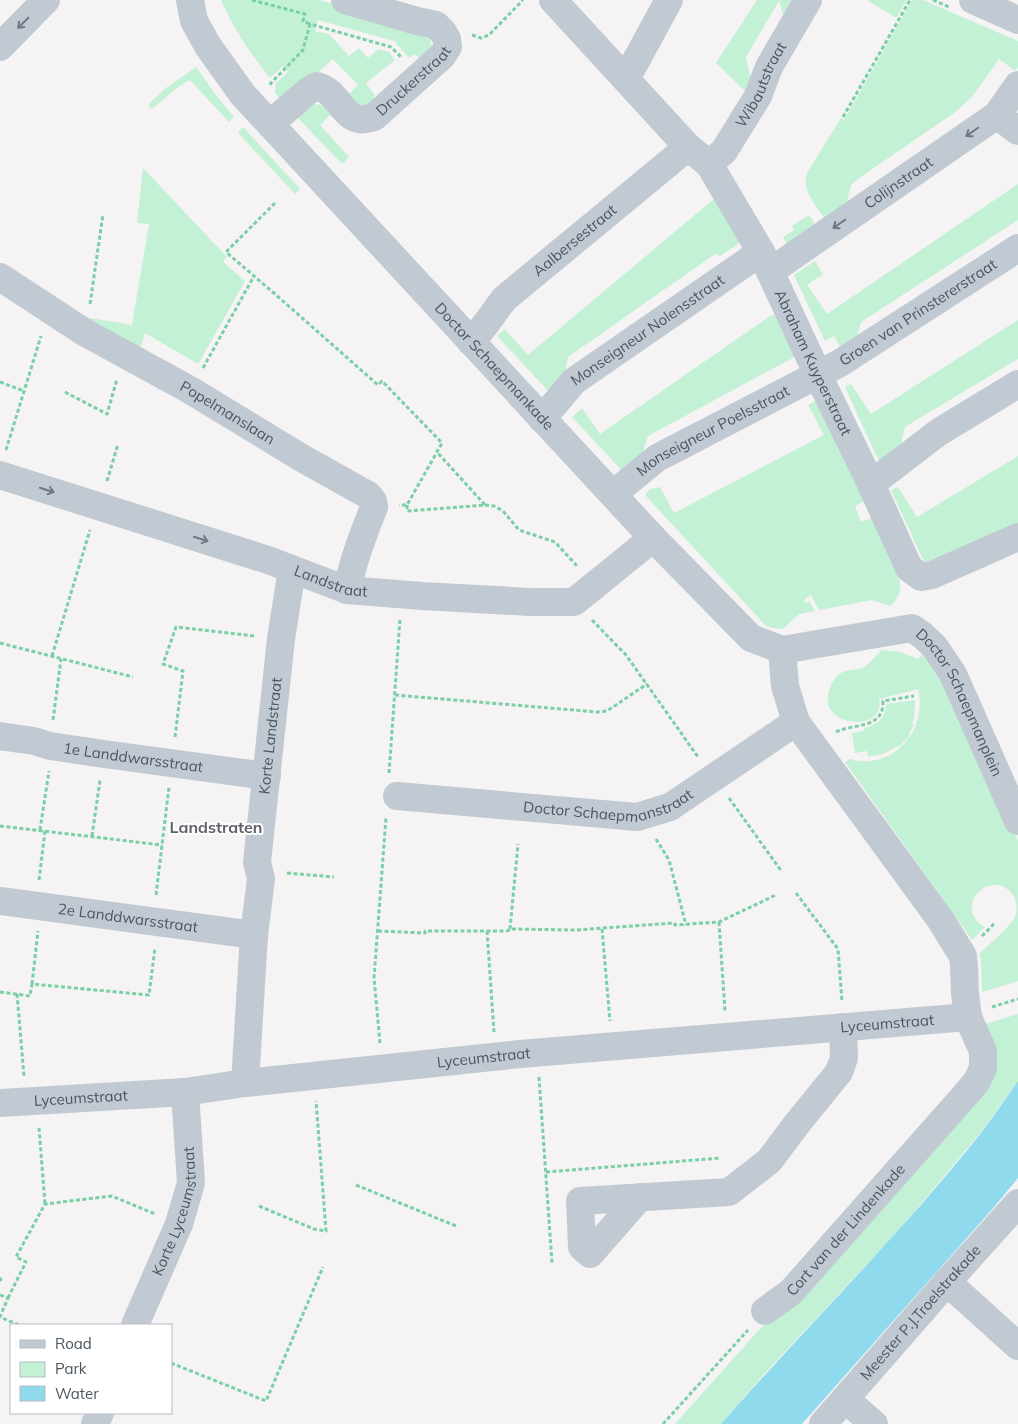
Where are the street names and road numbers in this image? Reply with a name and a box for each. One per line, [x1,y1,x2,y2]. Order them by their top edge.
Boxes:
street label: Wibautstraat [731,38,790,131]
street label: Druckerstraat [372,42,455,120]
street label: Colijnstraat [860,152,936,213]
street label: Aalbersestraat [529,200,620,280]
street label: Groen van Prinstererstraat [835,254,1000,370]
street label: Monseigneur Nolensstraat [567,270,728,390]
street label: Abraham Kuyperstraat [771,286,856,438]
street label: Doctor Schaepmankade [431,298,558,434]
street label: Popelmanslaan [177,376,279,448]
street label: Monseigneur Poelsstraat [632,381,793,480]
street label: Landstraat [292,561,368,601]
street label: Doctor Schaepmanplein [912,624,1007,779]
street label: Korte Landstraat [254,676,286,795]
street label: 1e Landdwarsstraat [62,738,204,776]
street label: Doctor Schaepmanstraat [522,784,696,826]
street label: 2e Landdwarsstraat [57,899,199,936]
street label: Lyceumstraat [840,1010,935,1037]
street label: Lyceumstraat [436,1043,531,1072]
street label: Lyceumstraat [33,1085,128,1110]
street label: Korte Lyceumstraat [148,1146,200,1279]
street label: Cort van der Lindenkade [782,1160,909,1300]
street label: Meester P.J.Troelstrakade [856,1241,985,1384]

